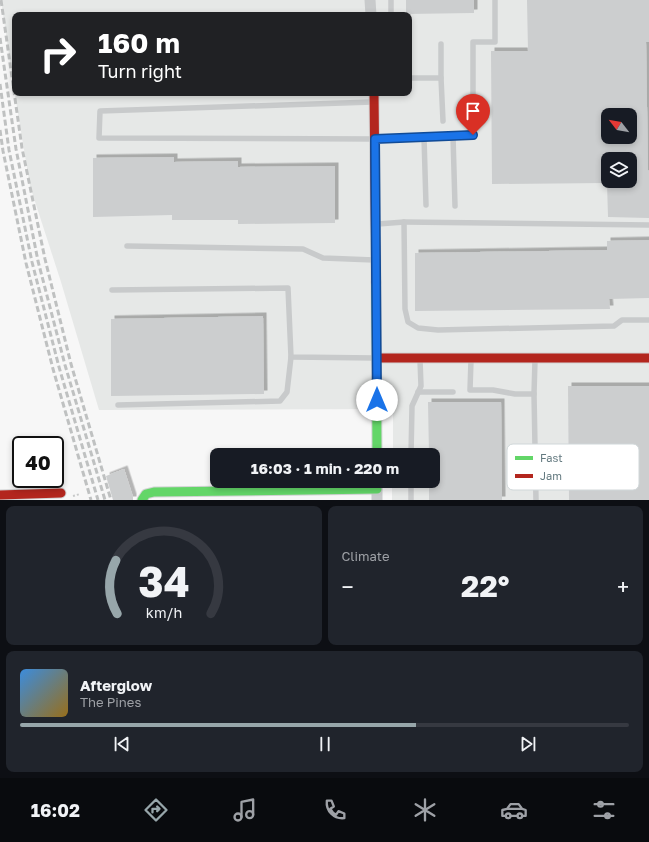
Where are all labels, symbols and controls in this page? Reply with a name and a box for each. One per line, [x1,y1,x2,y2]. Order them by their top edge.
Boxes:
text: 160 m [98,26,180,59]
icon: right [32,28,84,80]
text: Turn right [98,60,182,82]
pin [456,94,490,135]
icon: arrive [462,100,484,122]
north arrow [601,108,637,144]
map controls [601,108,637,188]
button: layers [601,152,637,188]
position arrow [356,379,398,421]
speed limit sign: 40 [12,436,64,488]
legend [507,444,639,490]
text: Fast [540,451,563,464]
text: 16:03 · 1 min · 220 m [251,459,399,477]
text: Jam [540,469,562,482]
text: Climate [342,548,389,564]
text: 34 [138,555,189,605]
text: 22° [461,568,509,604]
text: − [342,573,354,600]
text: + [617,573,629,600]
text: km/h [146,603,182,620]
text: Afterglow [80,676,152,694]
text: The Pines [80,694,141,710]
icon: previous [111,733,133,755]
icon: pause [314,733,336,755]
icon: next [517,733,539,755]
icon: directions [142,796,170,824]
icon: music [231,796,259,824]
icon: phone [321,796,349,824]
icon: climate [411,796,439,824]
icon: car [500,796,528,824]
icon: filters [590,796,618,824]
text: 16:02 [31,799,80,821]

